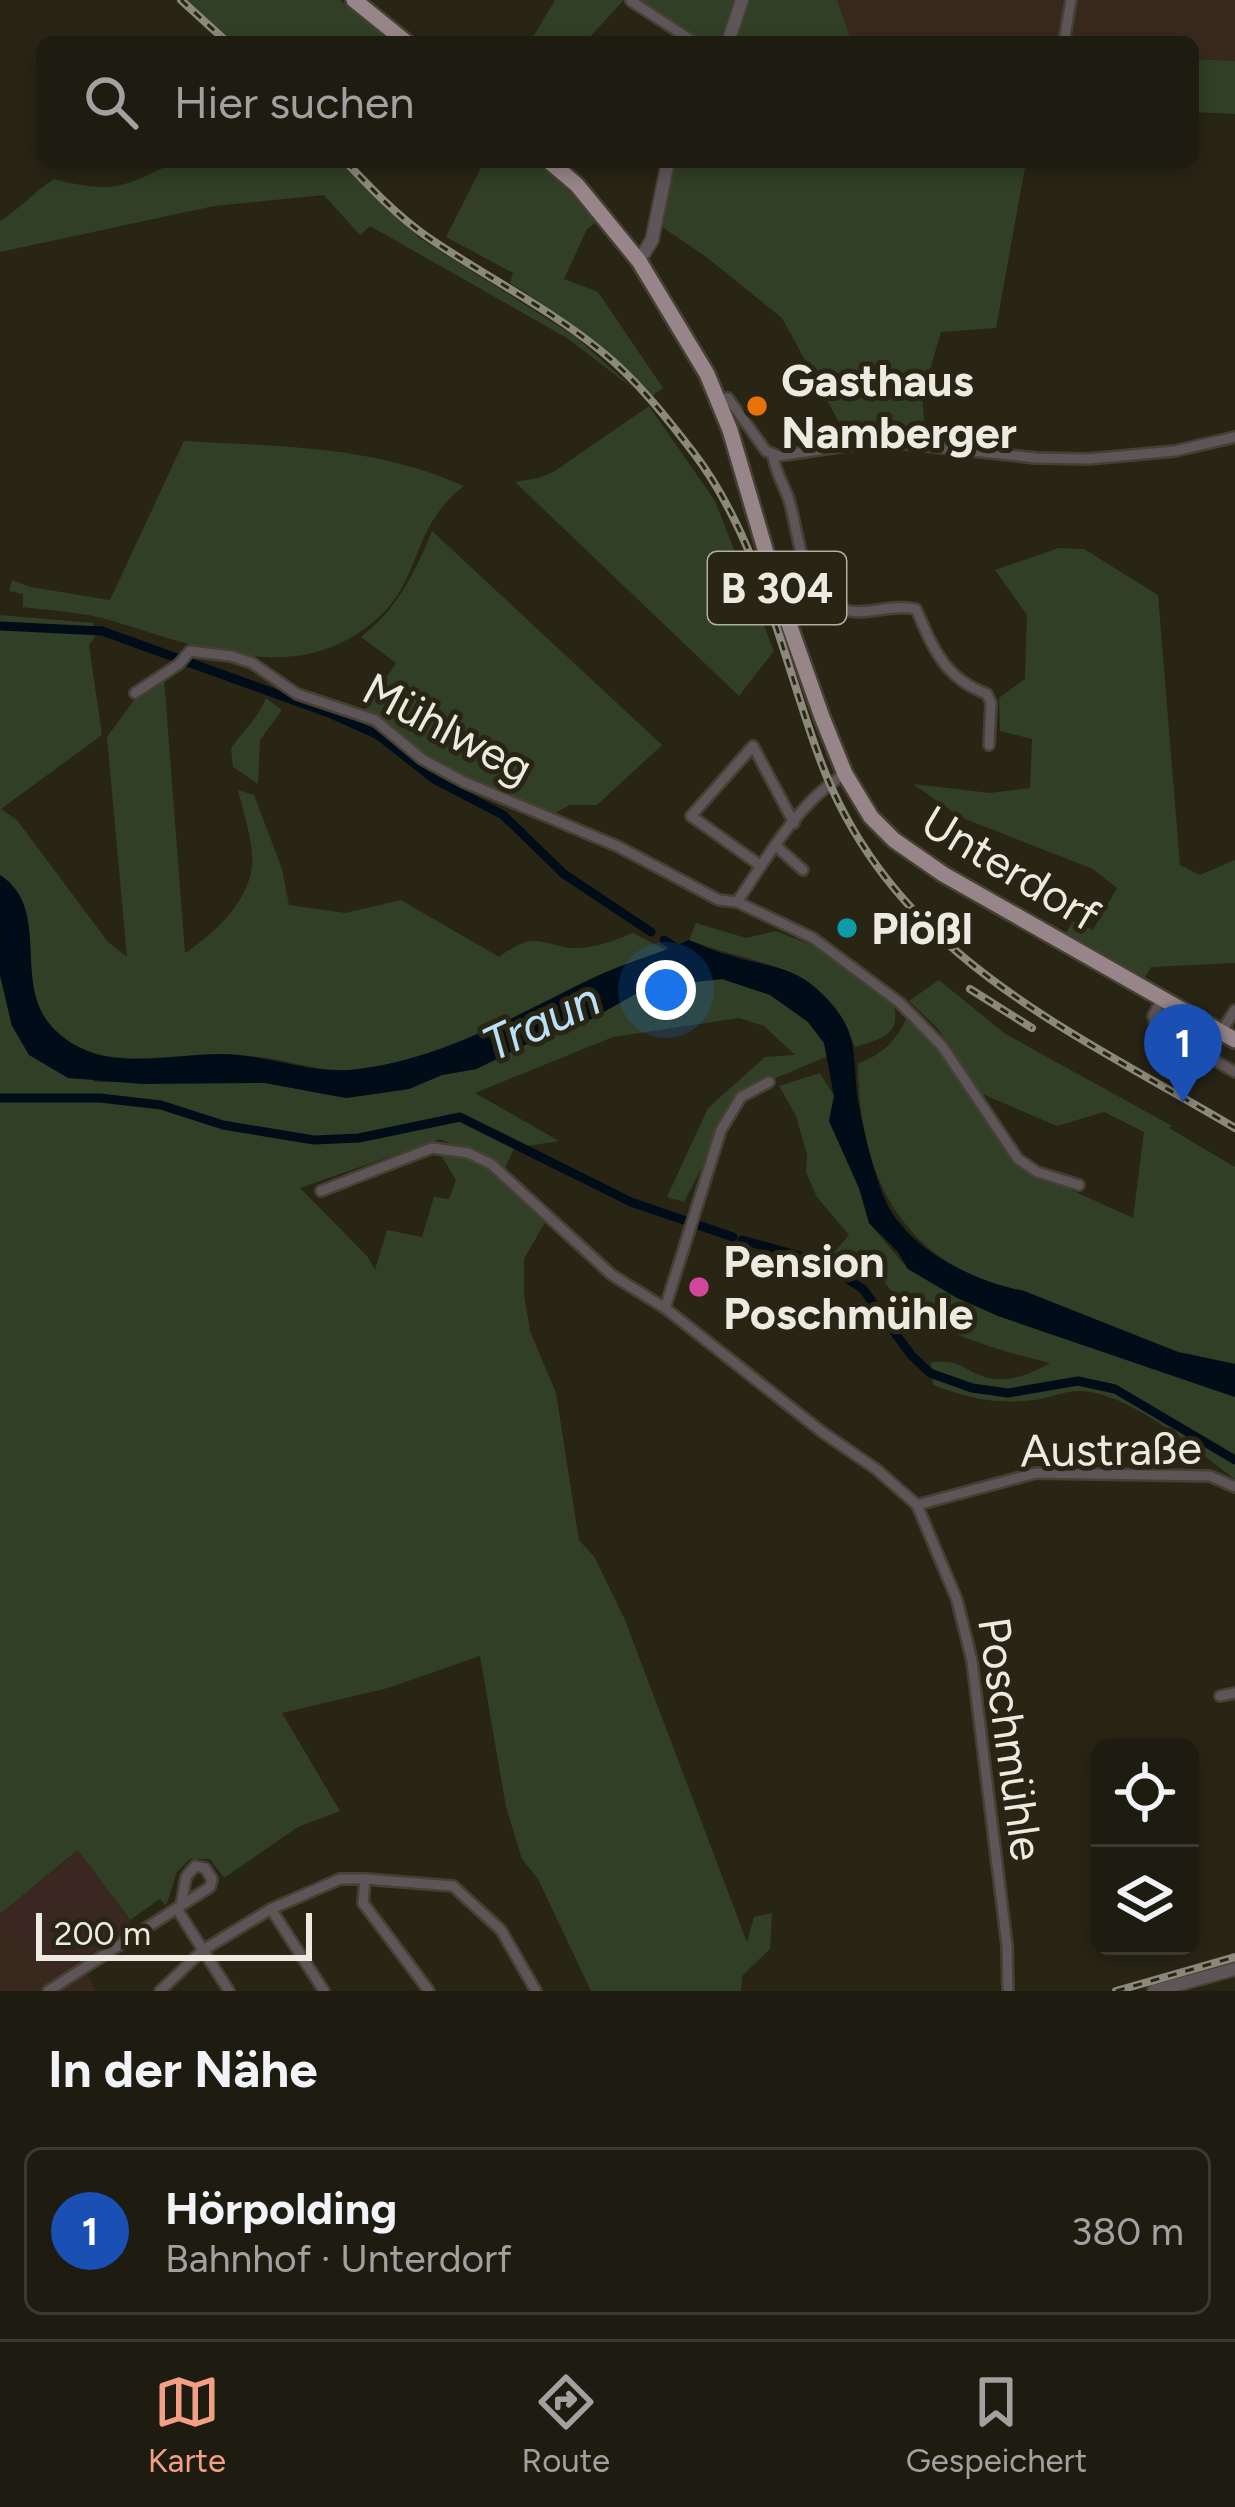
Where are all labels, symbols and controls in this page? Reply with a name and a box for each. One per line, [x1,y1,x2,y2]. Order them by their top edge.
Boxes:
search box [36,36,1199,168]
icon: search [78,69,144,135]
text: Hier suchen [174,75,414,129]
place label: Gasthaus Namberger [781,353,1017,459]
marker: Gasthaus Namberger [744,393,770,419]
road number: B 304 [708,552,846,624]
street label: Mühlweg [354,661,542,795]
street label: Unterdorf [912,794,1110,942]
place label: Plößl [871,901,973,955]
marker: Plößl [834,915,860,941]
your location [636,960,696,1020]
water label: Traun [473,969,609,1073]
pin: 1 [1144,1004,1222,1103]
place label: Pension Poschmühle [723,1234,974,1340]
marker: Pension Poschmühle [686,1274,712,1300]
street label: Austraße [1020,1420,1202,1478]
street label: Poschmühle [967,1614,1055,1864]
map controls [1091,1739,1199,1955]
button: locate [1091,1739,1199,1847]
button: layers [1091,1847,1199,1955]
scale bar [36,1907,312,1960]
text: 200 m [54,1914,151,1953]
text: In der Nähe [48,2039,318,2100]
text: Hörpolding [165,2181,397,2235]
text: 1 [82,2208,98,2255]
text: 380 m [1071,2208,1184,2255]
text: Bahnhof · Unterdorf [165,2235,512,2282]
tab: Karte [148,2369,226,2480]
tab: Route [522,2369,610,2480]
tab: Gespeichert [906,2369,1087,2480]

